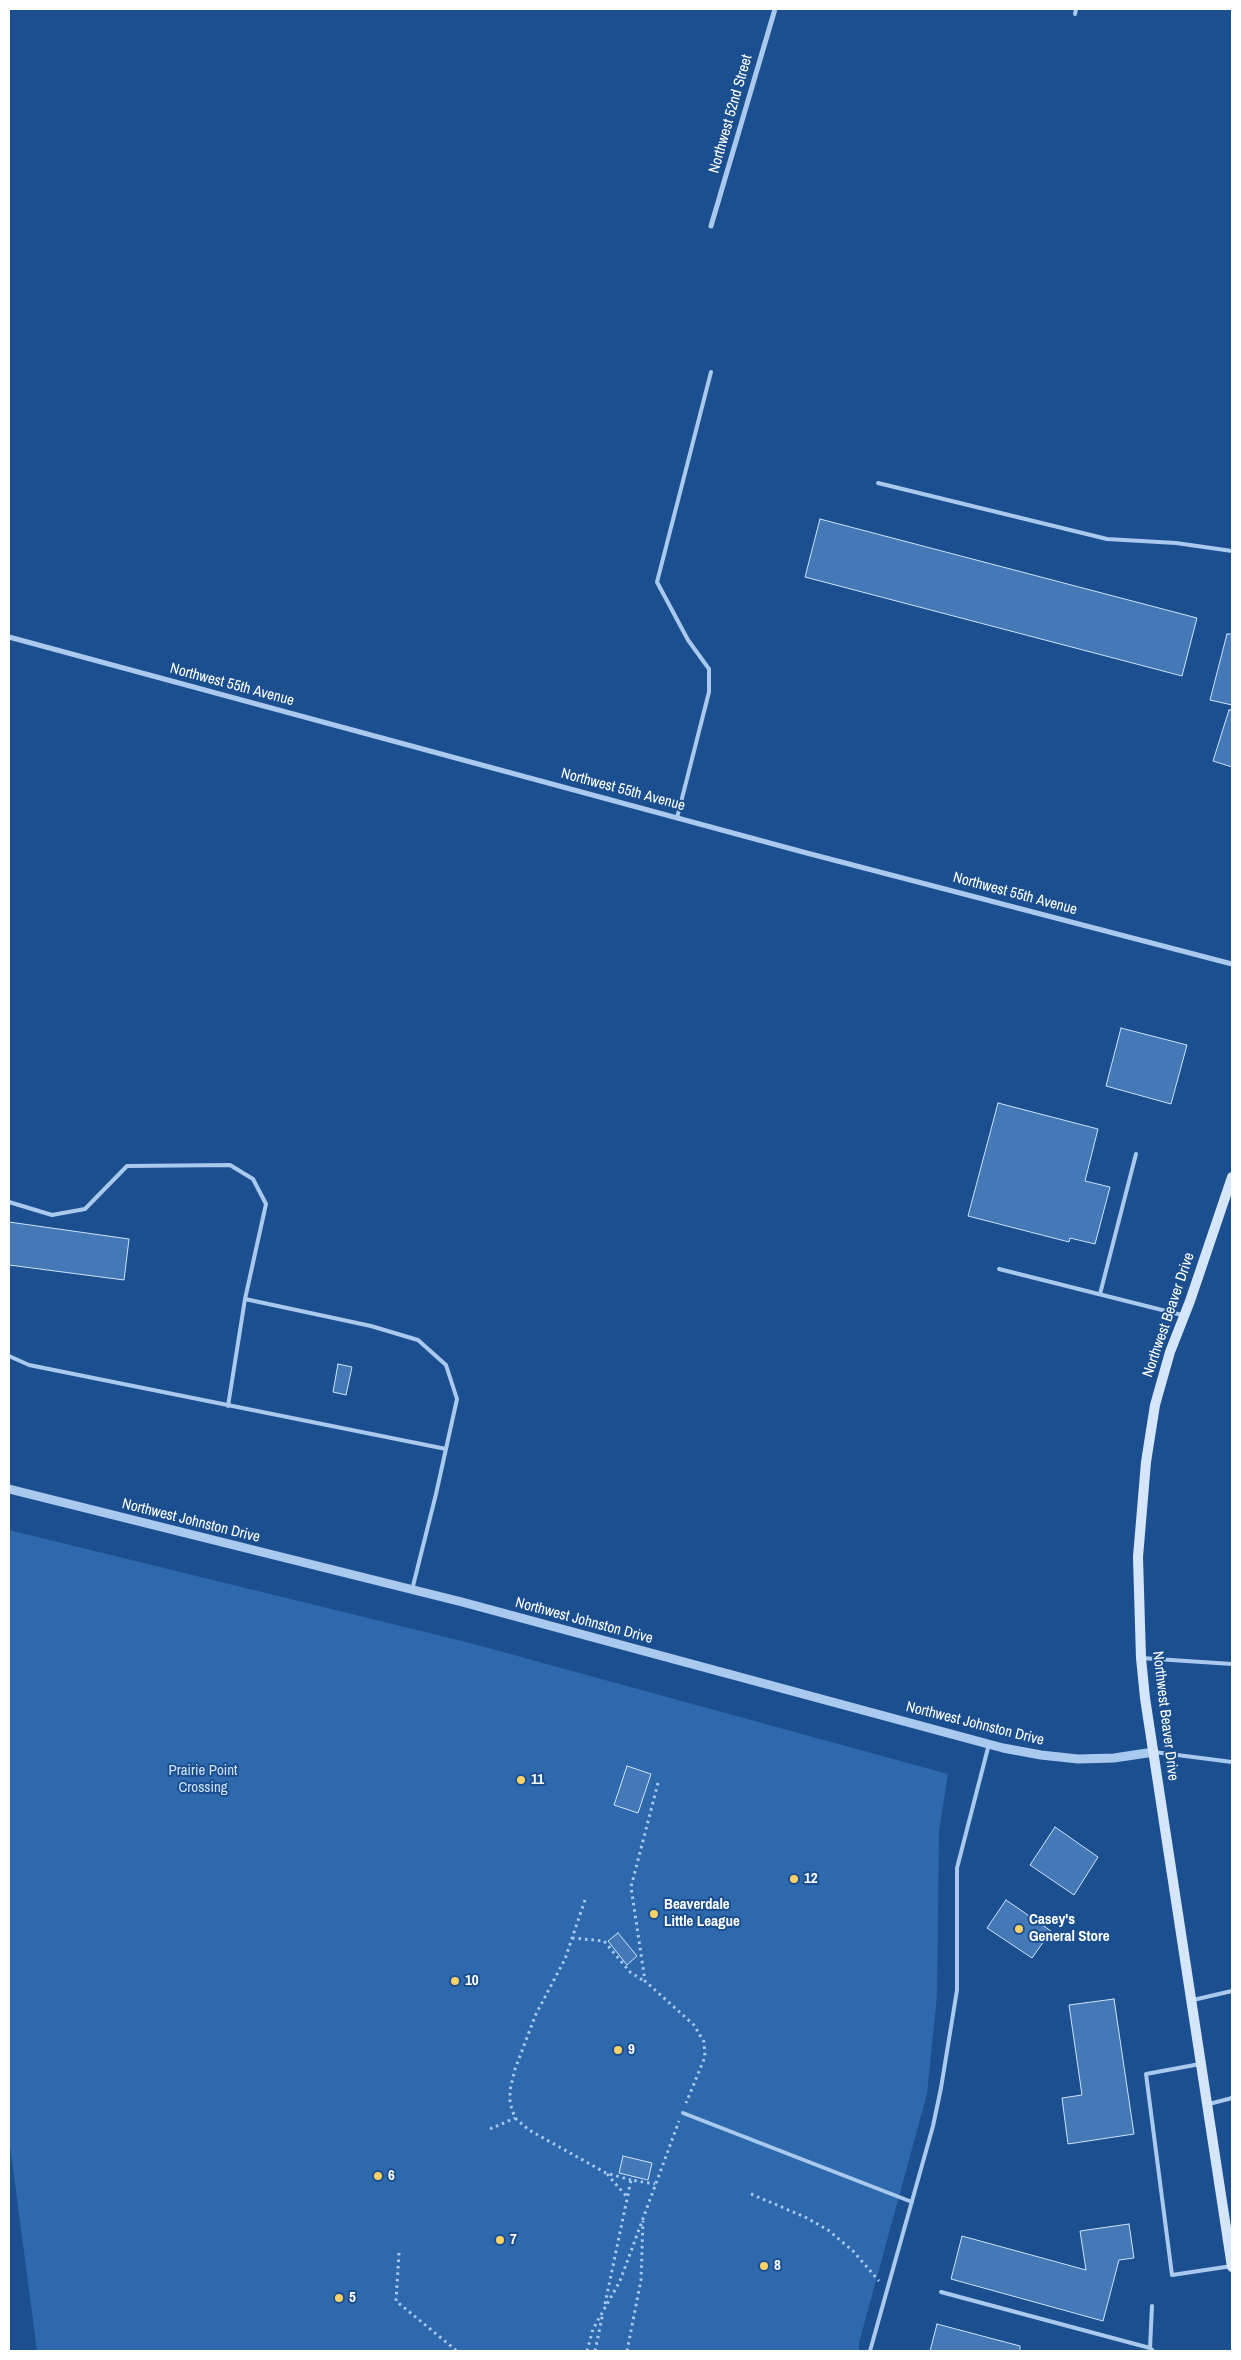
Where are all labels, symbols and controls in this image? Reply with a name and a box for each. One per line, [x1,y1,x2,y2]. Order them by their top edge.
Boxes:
street label: Northwest 52nd Street [705,53,757,175]
street label: Northwest 55th Avenue [168,660,296,710]
street label: Northwest 55th Avenue [559,765,687,815]
street label: Northwest 55th Avenue [951,869,1079,919]
street label: Northwest Beaver Drive [1139,1250,1199,1380]
street label: Northwest Johnston Drive [120,1495,262,1547]
street label: Northwest Johnston Drive [513,1594,655,1648]
street label: Northwest Beaver Drive [1148,1650,1182,1782]
street label: Northwest Johnston Drive [904,1698,1046,1750]
park label: Prairie Point Crossing [168,1762,238,1797]
place label: 11 [531,1771,544,1789]
marker: 11 [515,1774,527,1786]
place label: 12 [804,1870,818,1888]
marker: 12 [788,1873,800,1885]
place label: Beaverdale Little League [664,1896,740,1931]
marker: Beaverdale Little League [648,1908,660,1920]
place label: Casey's General Store [1029,1911,1110,1946]
marker: Casey's General Store [1013,1923,1025,1935]
place label: 10 [465,1972,479,1990]
marker: 10 [449,1975,461,1987]
place label: 9 [628,2041,635,2059]
marker: 9 [612,2044,624,2056]
place label: 6 [388,2167,395,2185]
marker: 6 [372,2170,384,2182]
place label: 7 [510,2231,517,2249]
marker: 7 [494,2234,506,2246]
place label: 8 [774,2257,781,2275]
marker: 8 [758,2260,770,2272]
place label: 5 [349,2289,356,2307]
marker: 5 [333,2292,345,2304]

